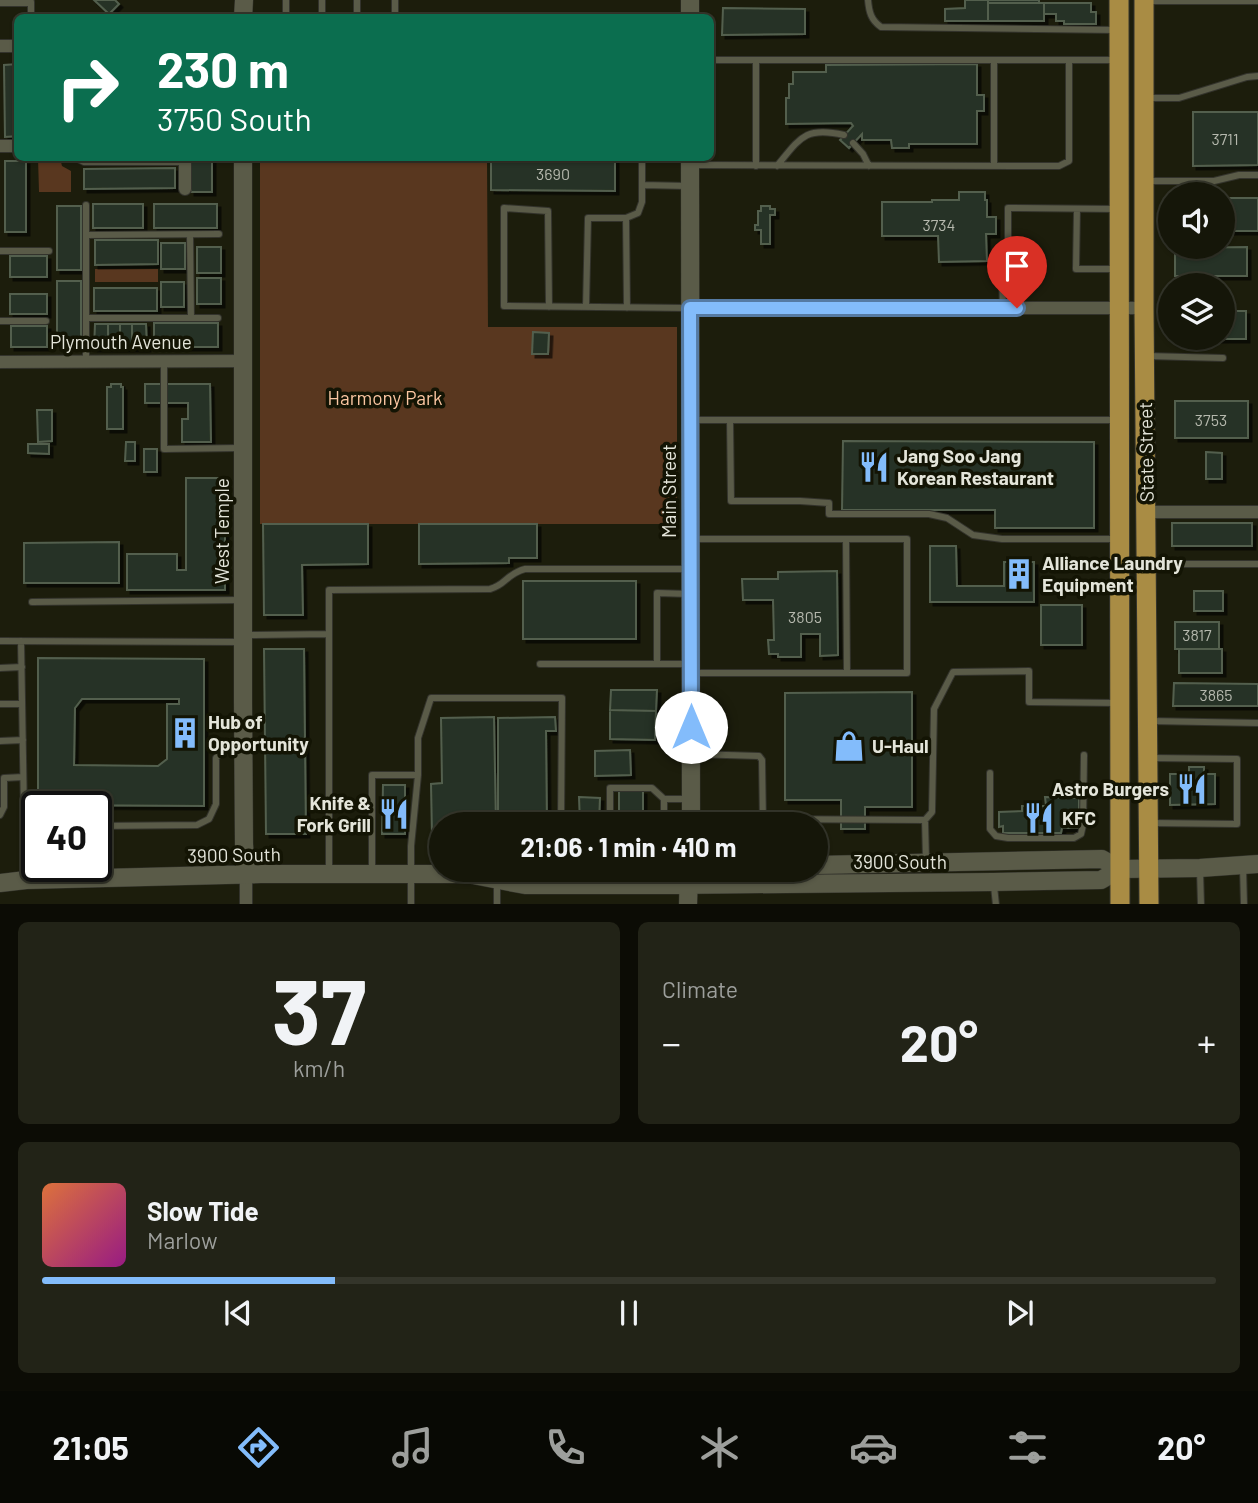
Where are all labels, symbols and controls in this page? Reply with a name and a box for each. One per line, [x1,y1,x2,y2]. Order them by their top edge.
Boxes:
text: 230 m [157,39,289,98]
icon: right [42,42,133,133]
text: 3750 South [157,99,312,137]
house number: 3711 [1211,129,1239,148]
house number: 3690 [536,164,570,183]
map controls [1158,182,1235,350]
button: sound [1158,182,1235,259]
house number: 3734 [923,215,955,234]
pin [987,236,1047,308]
icon: arrive [998,247,1036,285]
button: layers [1158,273,1235,350]
street label: Plymouth Avenue [50,330,192,353]
park label: Harmony Park [328,386,442,409]
street label: State Street [1133,402,1158,502]
house number: 3753 [1195,410,1227,429]
street label: Main Street [657,444,680,538]
place label: Jang Soo Jang Korean Restaurant [897,444,1054,489]
restaurant icon: Jang Soo Jang Korean Restaurant [857,450,891,484]
street label: West Temple [210,478,233,584]
place label: Alliance Laundry Equipment [1042,551,1183,596]
building icon: Alliance Laundry Equipment [1002,557,1036,591]
house number: 3805 [788,607,822,626]
house number: 3817 [1182,625,1212,644]
house number: 3865 [1199,685,1233,704]
position arrow [654,690,728,764]
place label: Hub of Opportunity [208,710,309,755]
building icon: Hub of Opportunity [168,716,202,750]
shop icon: U-Haul [832,729,866,763]
place label: U-Haul [872,734,929,757]
restaurant icon: Astro Burgers [1175,772,1209,806]
place label: Astro Burgers [1052,777,1169,800]
speed limit sign: 40 [21,791,112,882]
place label: Knife & Fork Grill [297,791,371,836]
restaurant icon: Knife & Fork Grill [377,797,411,831]
restaurant icon: KFC [1022,801,1056,835]
place label: KFC [1062,806,1096,829]
text: 21:06 · 1 min · 410 m [520,831,737,862]
street label: 3900 South [187,842,281,867]
street label: 3900 South [853,850,947,873]
text: 37 [272,954,366,1063]
text: Climate [662,975,738,1003]
text: 20° [900,1010,978,1072]
text: − [662,1019,681,1065]
text: + [1197,1019,1216,1065]
text: km/h [293,1054,345,1082]
text: Slow Tide [147,1195,259,1226]
text: Marlow [147,1226,218,1254]
icon: previous [219,1294,257,1332]
icon: pause [610,1294,648,1332]
icon: next [1001,1294,1039,1332]
icon: directions [234,1423,283,1472]
icon: music [388,1423,437,1472]
icon: phone [541,1423,590,1472]
icon: climate [695,1423,744,1472]
icon: car [849,1423,898,1472]
icon: filters [1003,1423,1052,1472]
text: 21:05 [52,1428,129,1466]
text: 20° [1157,1428,1205,1466]

